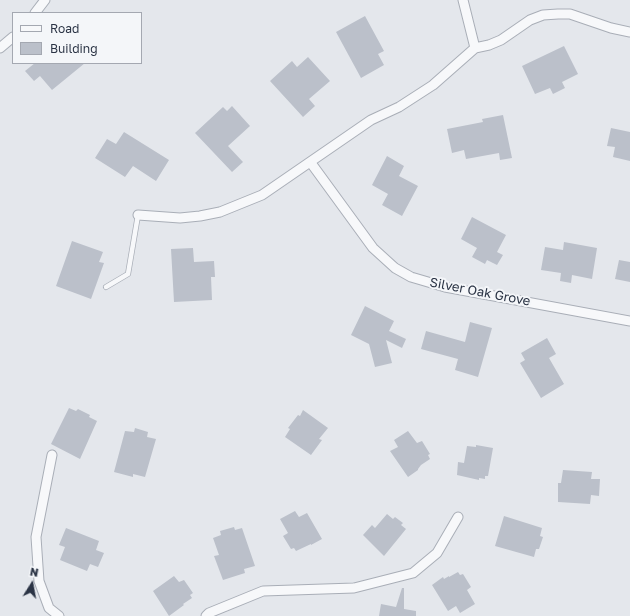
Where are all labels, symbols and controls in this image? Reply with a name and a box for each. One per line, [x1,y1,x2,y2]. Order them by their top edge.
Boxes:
legend [12,12,142,64]
text: Road [50,21,79,36]
text: Building [50,41,98,56]
street label: Silver Oak Grove [428,275,532,309]
north arrow [12,564,52,604]
text: N [29,565,40,579]

